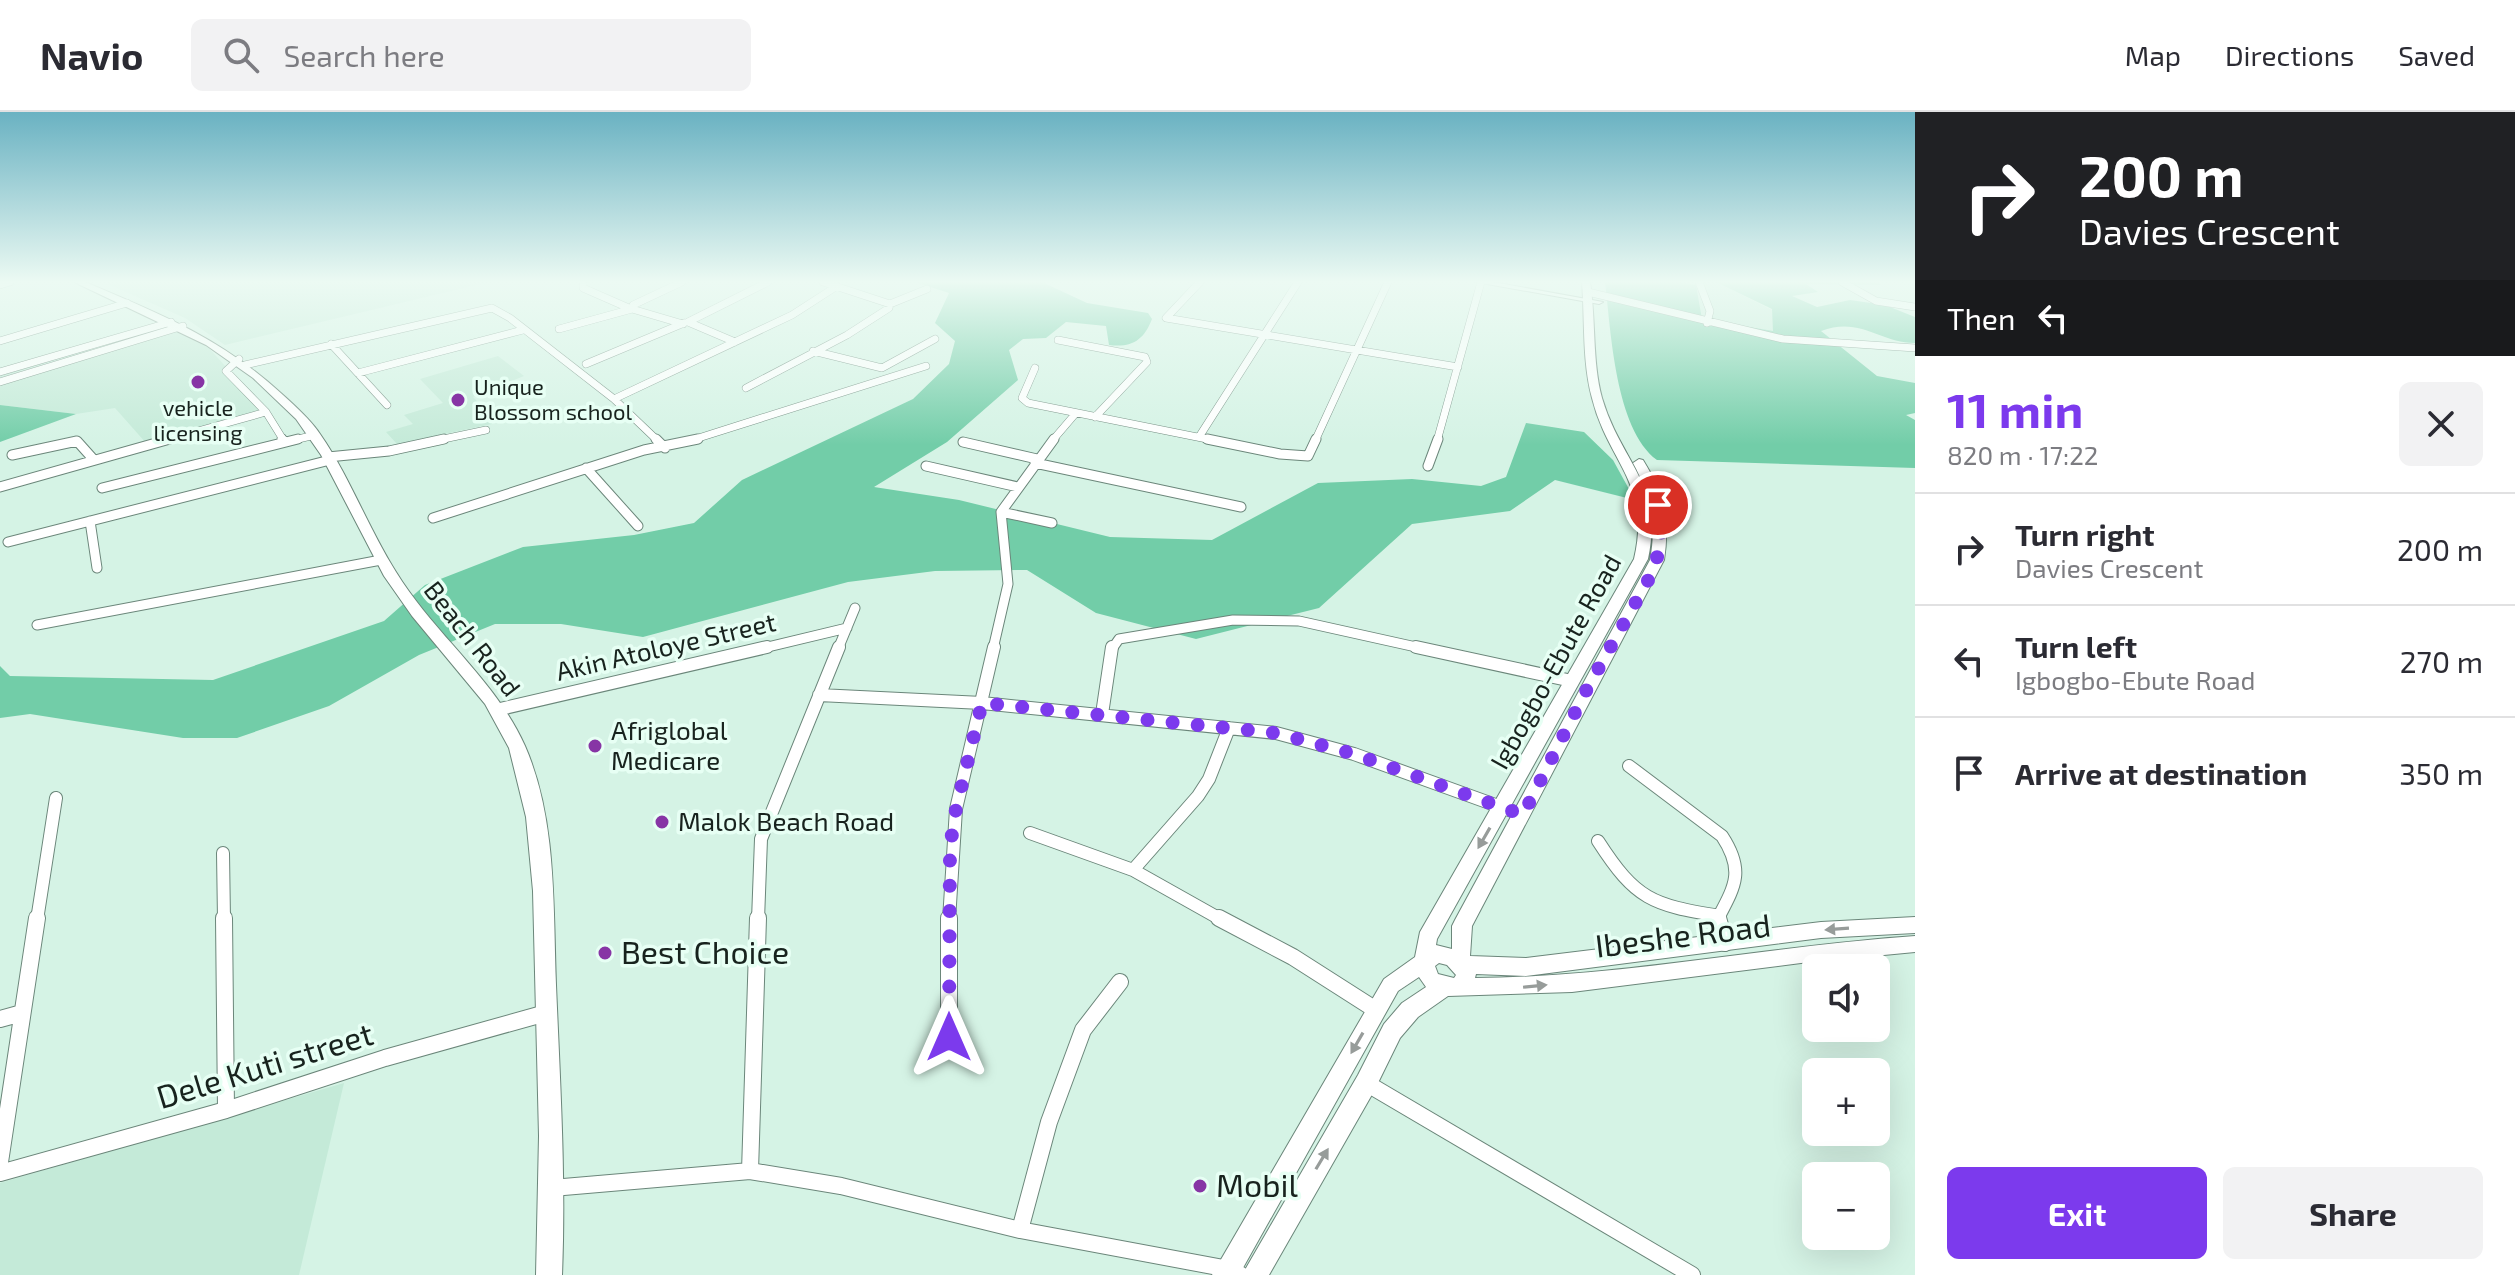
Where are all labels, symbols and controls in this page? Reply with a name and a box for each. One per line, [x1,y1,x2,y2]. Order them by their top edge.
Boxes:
search box [191,19,751,91]
text: Navio [40,32,143,78]
icon: search [219,33,263,77]
text: Search here [283,37,445,73]
text: Map [2125,38,2181,72]
text: Directions [2225,38,2354,72]
text: Saved [2398,38,2475,72]
text: 200 m [2079,141,2244,208]
icon: right [1947,144,2051,248]
text: Davies Crescent [2079,209,2340,252]
icon: left [2031,296,2075,340]
text: Then [1947,300,2015,336]
marker: vehicle licensing [189,373,207,391]
place label: Unique Blossom school [474,373,632,424]
text: 11 min [1947,380,2083,438]
button: close [2399,382,2483,466]
marker: Unique Blossom school [449,391,467,409]
place label: vehicle licensing [154,394,242,445]
text: 820 m · 17:22 [1947,439,2098,470]
pin [1624,471,1692,539]
icon: arrive [1636,483,1680,527]
text: Turn right [2015,516,2155,552]
icon: right [1947,527,1991,571]
text: 200 m [2397,531,2483,567]
street label: Igbogbo-Ebute Road [1483,549,1627,774]
text: Davies Crescent [2015,552,2203,583]
street label: Beach Road [419,574,528,702]
street label: Akin Atoloye Street [553,605,779,686]
text: Turn left [2015,628,2137,664]
icon: left [1947,639,1991,683]
text: 270 m [2400,643,2483,679]
text: Igbogbo-Ebute Road [2015,664,2255,695]
place label: Afriglobal Medicare [611,714,728,775]
marker: Afriglobal Medicare [586,737,604,755]
icon: arrive [1947,751,1991,795]
text: Arrive at destination [2015,755,2307,791]
text: 350 m [2399,755,2483,791]
place label: Malok Beach Road [678,805,894,836]
marker: Malok Beach Road [653,813,671,831]
one-way arrow [1477,827,1491,849]
street label: Ibeshe Road [1593,904,1773,964]
one-way arrow [1824,923,1849,936]
place label: Best Choice [621,932,789,970]
marker: Best Choice [596,944,614,962]
map controls [1802,954,1890,1250]
button: sound [1802,954,1890,1042]
one-way arrow [1523,979,1548,992]
position arrow [907,995,991,1079]
street label: Dele Kuti street [152,1013,377,1115]
one-way arrow [1350,1032,1364,1054]
button: + [1802,1058,1890,1146]
one-way arrow [1315,1148,1329,1170]
button: − [1802,1162,1890,1250]
place label: Mobil [1216,1165,1298,1203]
button: Exit [1947,1167,2207,1259]
button: Share [2223,1167,2483,1259]
marker: Mobil [1191,1177,1209,1195]

